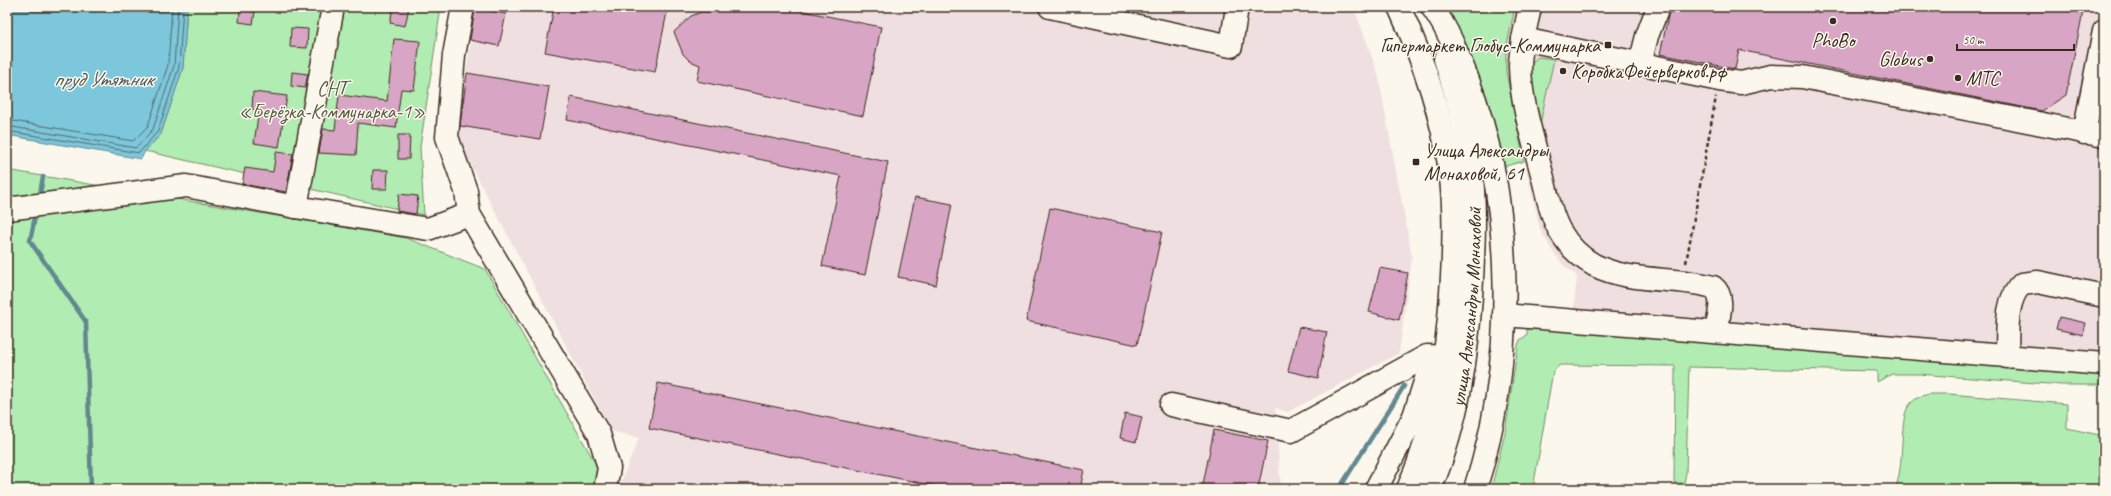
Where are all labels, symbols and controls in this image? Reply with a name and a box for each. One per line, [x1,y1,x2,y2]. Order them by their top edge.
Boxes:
marker: PhoBo [1828,16,1838,26]
scale bar [1957,26,2074,52]
place label: PhoBo [1811,28,1856,53]
text: 50 m [1963,32,1985,48]
place label: Гипермаркет Глобус-Коммунарка [1380,33,1601,58]
marker: Гипермаркет Глобус-Коммунарка [1603,40,1613,50]
place label: Globus [1879,47,1924,72]
marker: Globus [1925,54,1935,64]
place label: КоробкаФейерверков.рф [1571,59,1728,84]
water label: пруд Утятник [54,66,157,92]
marker: КоробкаФейерверков.рф [1558,66,1568,76]
place label: МТС [1966,66,2002,91]
marker: МТС [1953,73,1963,83]
park label: СНТ «Берёзка-Коммунарка-1» [239,76,425,125]
place label: Улица Александры Монаховой, 61 [1424,138,1549,186]
marker: Улица Александры Монаховой, 61 [1411,157,1421,167]
street label: улица Александры Монаховой [1444,205,1487,410]

